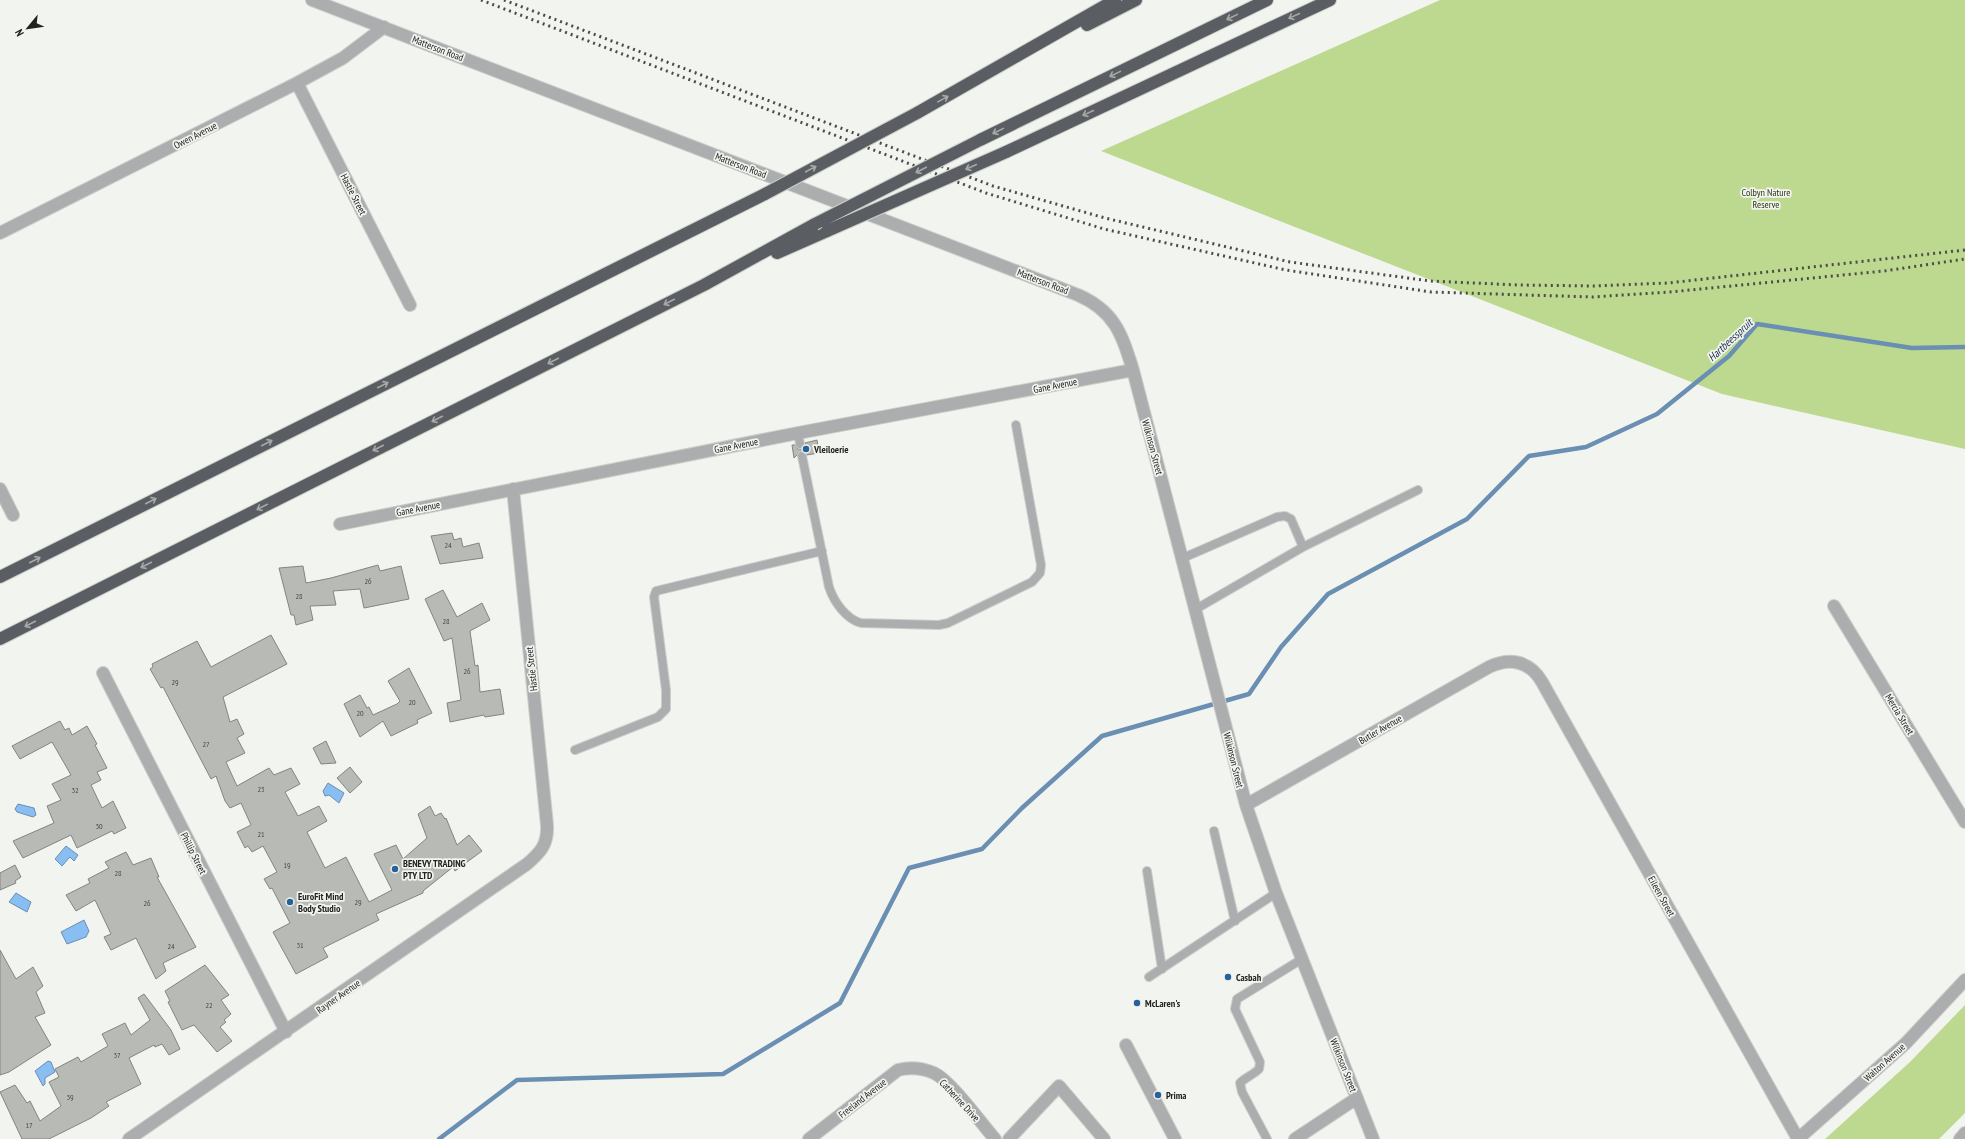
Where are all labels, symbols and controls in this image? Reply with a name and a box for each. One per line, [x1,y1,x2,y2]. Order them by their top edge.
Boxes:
north arrow [8,8,48,48]
one-way arrow [1289,13,1301,20]
one-way arrow [1226,14,1238,21]
text: N [12,27,27,39]
street label: Matterson Road [410,33,465,64]
one-way arrow [1110,71,1122,78]
one-way arrow [936,94,948,102]
one-way arrow [1082,110,1094,117]
street label: Owen Avenue [171,119,219,152]
one-way arrow [993,128,1005,135]
street label: Matterson Road [713,150,768,181]
one-way arrow [805,164,817,172]
one-way arrow [965,164,977,172]
one-way arrow [915,167,927,174]
street label: Hastie Street [338,171,370,217]
park label: Colbyn Nature Reserve [1742,186,1790,211]
street label: Matterson Road [1015,266,1070,297]
one-way arrow [664,299,676,307]
water label: Hartbeesspruit [1705,315,1757,364]
one-way arrow [547,358,559,365]
street label: Gane Avenue [1032,375,1078,396]
one-way arrow [377,381,389,388]
one-way arrow [431,416,443,423]
street label: Wilkinson Street [1139,418,1166,476]
street label: Gane Avenue [713,435,759,456]
one-way arrow [261,439,273,446]
place label: Vleiloerie [813,443,849,456]
marker: Vleiloerie [801,444,811,454]
one-way arrow [373,445,385,453]
one-way arrow [145,497,157,505]
street label: Gane Avenue [395,498,441,519]
one-way arrow [256,504,268,511]
house number: 24 [444,540,452,550]
one-way arrow [29,556,41,563]
one-way arrow [140,562,152,569]
house number: 26 [364,576,372,586]
house number: 28 [295,591,303,601]
house number: 28 [442,616,450,626]
one-way arrow [24,621,36,628]
street label: Hastie Street [523,646,540,692]
house number: 26 [463,666,471,676]
house number: 29 [171,677,179,687]
street label: Mercia Street [1882,691,1917,737]
house number: 20 [408,697,416,707]
house number: 20 [356,708,364,718]
street label: Butler Avenue [1356,712,1404,747]
street label: Wilkinson Street [1220,731,1247,789]
house number: 27 [202,739,210,749]
house number: 23 [257,784,265,794]
house number: 32 [71,785,79,795]
house number: 30 [95,821,103,831]
house number: 21 [257,829,265,839]
street label: Phillip Street [178,830,210,876]
place label: BENEVY TRADING PTY LTD [403,857,466,882]
house number: 19 [283,860,291,870]
marker: BENEVY TRADING PTY LTD [390,864,400,874]
house number: 28 [114,868,122,878]
street label: Eileen Street [1645,874,1678,919]
place label: EuroFit Mind Body Studio [298,890,344,915]
marker: EuroFit Mind Body Studio [285,897,295,907]
house number: 29 [354,897,362,907]
house number: 26 [143,898,151,908]
house number: 31 [296,940,304,950]
house number: 24 [167,941,175,951]
place label: Casbah [1236,971,1262,984]
marker: Casbah [1223,972,1233,982]
street label: Rayner Avenue [314,976,363,1016]
place label: McLaren's [1145,997,1181,1010]
marker: McLaren's [1132,998,1142,1008]
house number: 22 [205,1000,213,1010]
street label: Wilkinson Street [1327,1037,1360,1094]
street label: Walton Avenue [1861,1040,1908,1084]
house number: 37 [113,1050,121,1060]
street label: Freeland Avenue [836,1076,889,1121]
street label: Catherine Drive [937,1076,983,1124]
place label: Prima [1166,1089,1186,1102]
marker: Prima [1153,1090,1163,1100]
house number: 39 [66,1092,74,1102]
house number: 17 [25,1120,33,1130]

